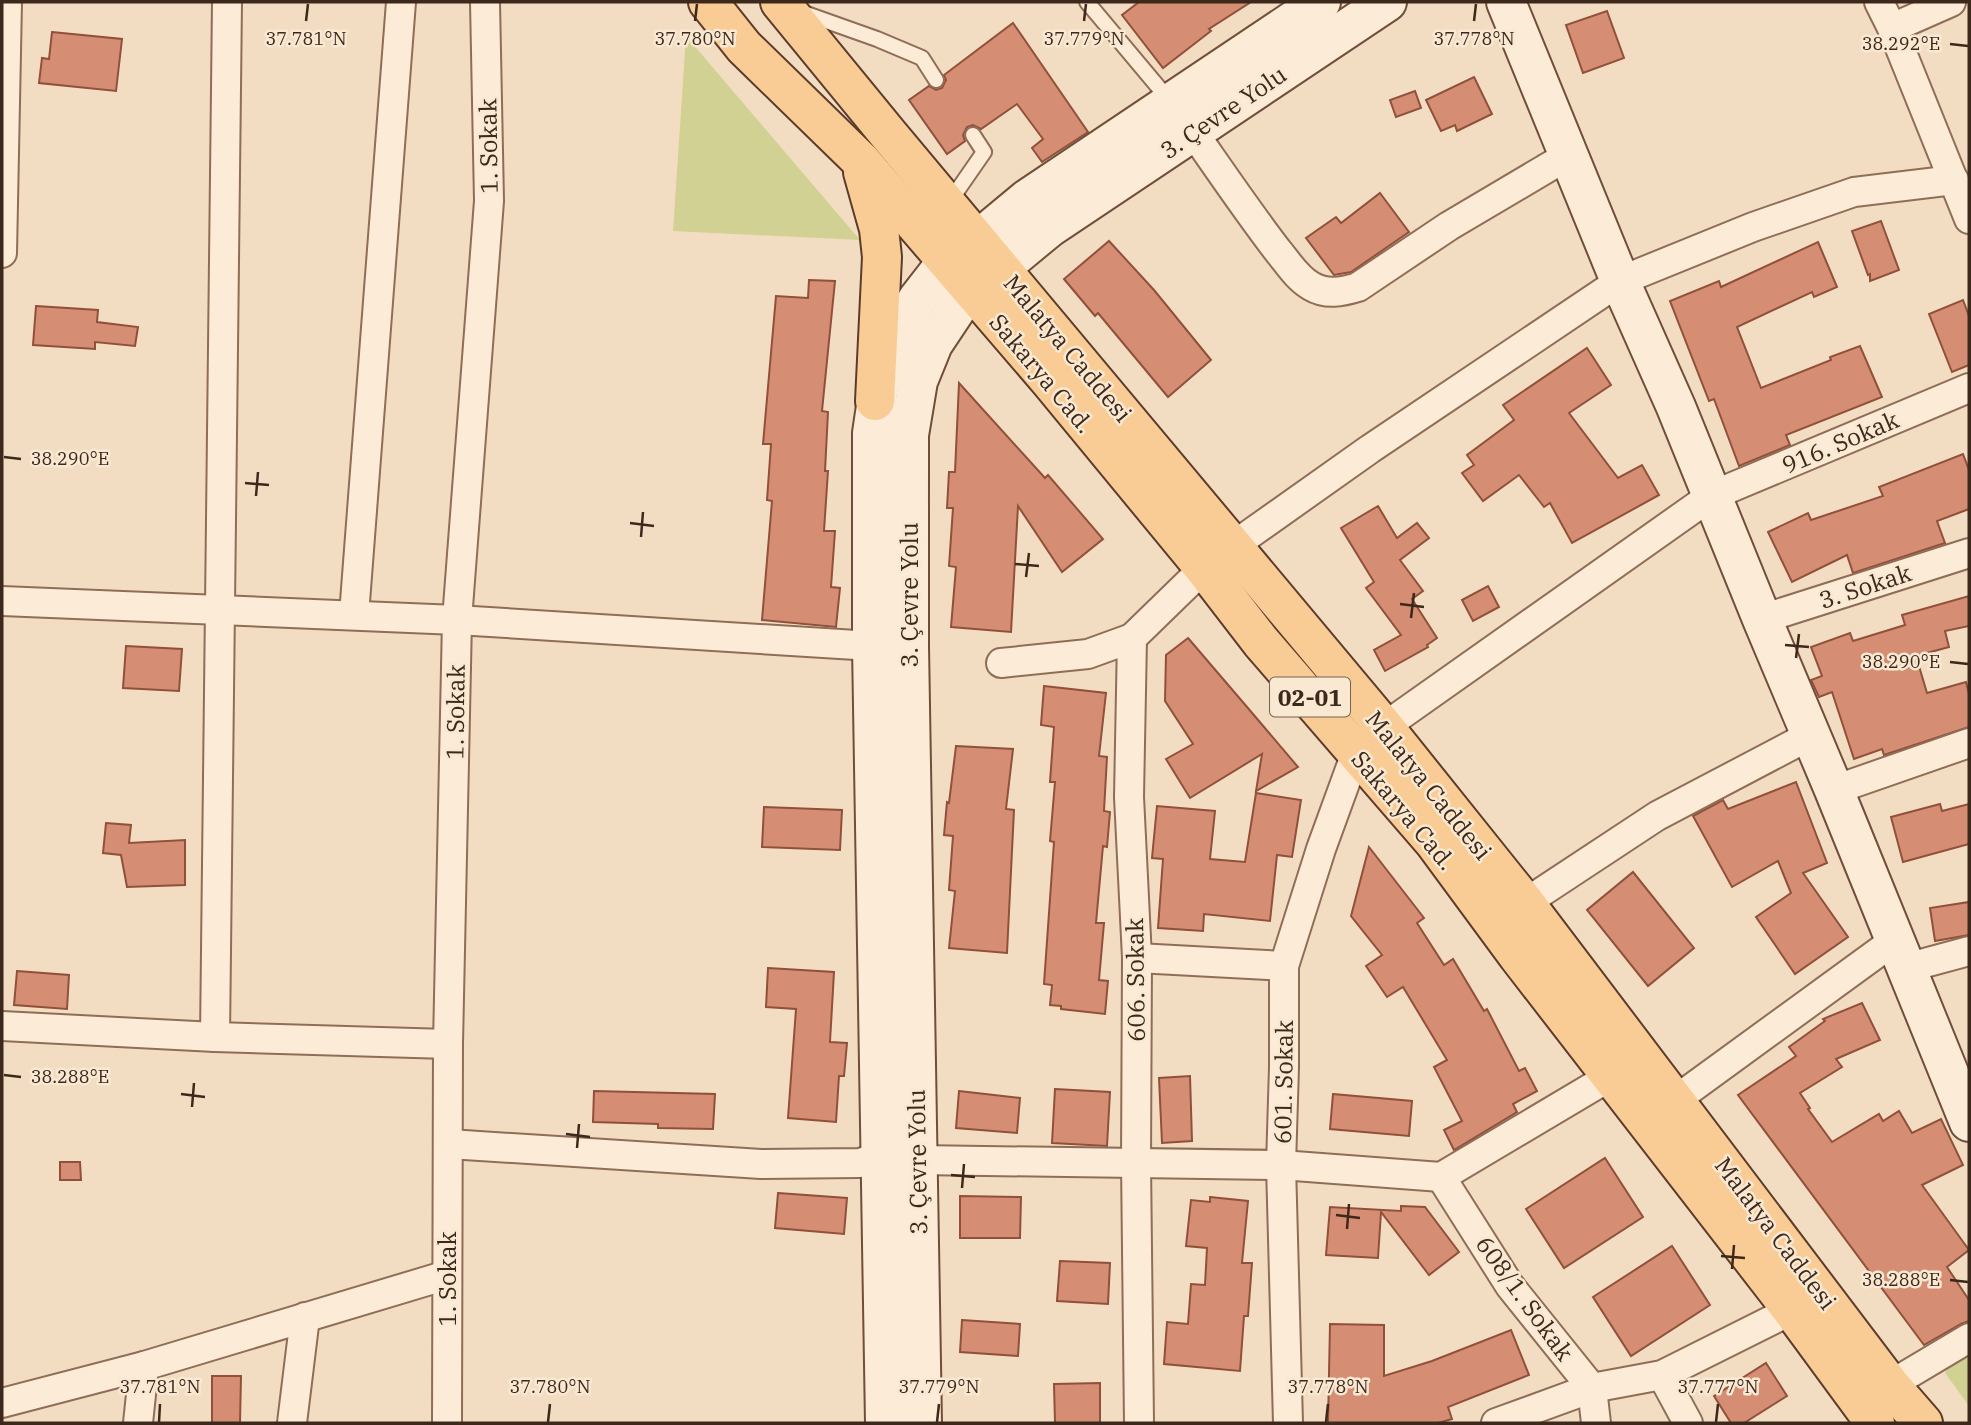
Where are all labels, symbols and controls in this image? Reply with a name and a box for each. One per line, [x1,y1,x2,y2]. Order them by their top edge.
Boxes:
text: 37.781°N [265,27,347,50]
text: 37.780°N [654,27,736,50]
text: 37.779°N [1043,27,1125,50]
text: 37.778°N [1433,27,1515,50]
text: 38.292°E [1862,32,1940,55]
street label: 3. Çevre Yolu [1154,58,1292,166]
street label: 1. Sokak [471,98,505,194]
street label: Malatya Caddesi [997,267,1139,429]
street label: Sakarya Cad. [983,307,1101,439]
street label: 916. Sokak [1777,403,1903,481]
text: 38.290°E [31,447,109,470]
street label: 3. Çevre Yolu [893,522,925,668]
street label: 3. Sokak [1815,556,1915,616]
text: 38.290°E [1862,650,1940,673]
street label: 1. Sokak [438,664,472,760]
road number: 02-01 [1270,678,1350,716]
street label: Malatya Caddesi [1359,704,1499,866]
street label: Sakarya Cad. [1345,744,1463,876]
street label: 606. Sokak [1118,918,1152,1042]
street label: 601. Sokak [1266,1020,1300,1144]
text: 38.288°E [31,1065,109,1088]
street label: 3. Çevre Yolu [900,1089,934,1235]
street label: Malatya Caddesi [1708,1150,1844,1316]
street label: 608/1. Sokak [1469,1229,1581,1367]
street label: 1. Sokak [431,1231,463,1327]
text: 38.288°E [1862,1268,1940,1291]
text: 37.781°N [119,1375,201,1398]
text: 37.780°N [509,1375,591,1398]
text: 37.779°N [898,1375,980,1398]
text: 37.778°N [1287,1375,1369,1398]
text: 37.777°N [1677,1375,1759,1398]

